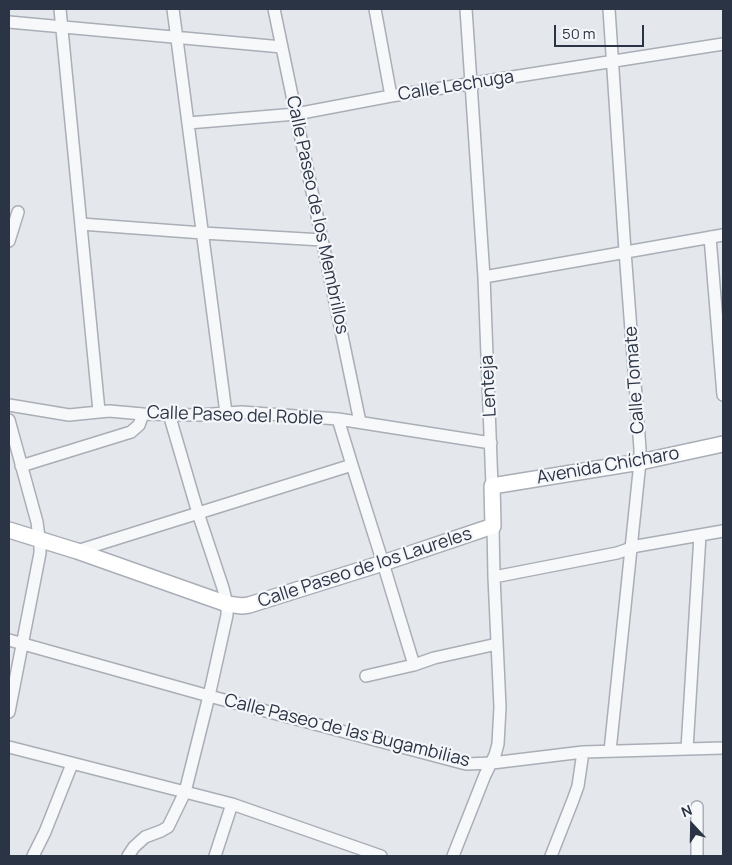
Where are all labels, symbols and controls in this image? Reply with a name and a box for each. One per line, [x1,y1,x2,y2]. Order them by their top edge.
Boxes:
scale bar [557,15,647,47]
text: 50 m [562,23,596,44]
street label: Calle Lechuga [396,66,516,106]
street label: Calle Paseo de los Membrillos [281,94,353,336]
street label: Calle Tomate [620,325,650,435]
street label: Lenteja [477,354,501,418]
street label: Calle Paseo del Roble [146,402,324,430]
street label: Avenida Chícharo [535,443,681,489]
street label: Calle Paseo de los Laureles [255,523,475,613]
street label: Calle Paseo de las Bugambilias [222,690,472,772]
north arrow [667,800,717,850]
text: N [678,800,695,821]

